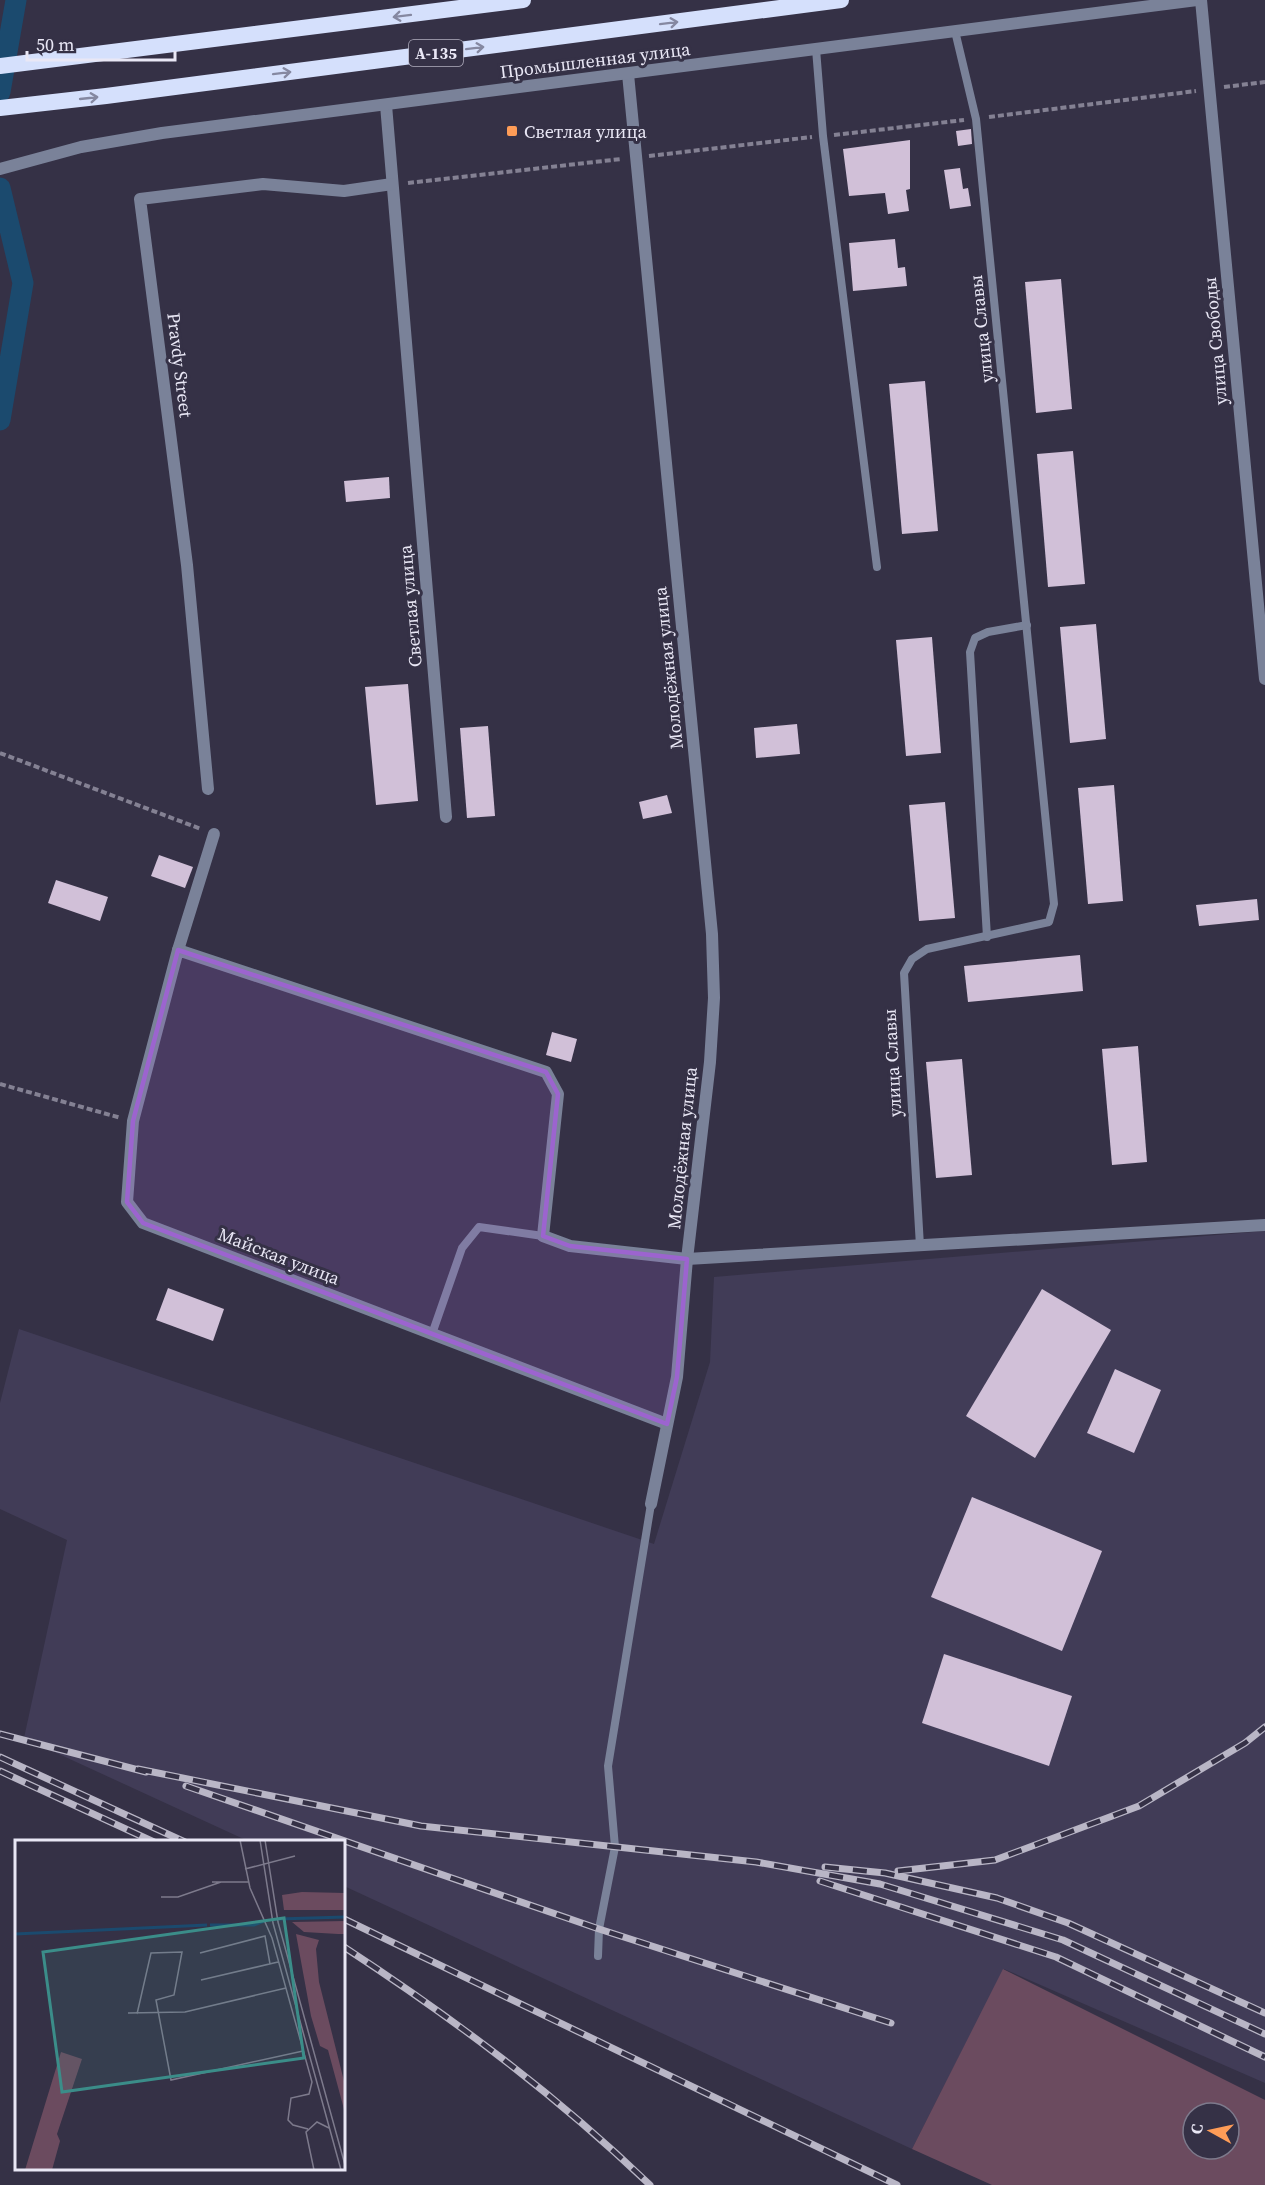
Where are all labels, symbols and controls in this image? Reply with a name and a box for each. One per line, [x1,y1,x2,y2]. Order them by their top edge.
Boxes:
one-way arrow [393,10,413,21]
one-way arrow [658,17,678,28]
scale bar [27,24,176,62]
text: 50 m [36,32,74,57]
street label: Промышленная улица [498,36,692,84]
road number: А-135 [409,40,463,66]
one-way arrow [465,42,485,53]
one-way arrow [272,68,292,79]
one-way arrow [78,93,98,104]
place label: Светлая улица [524,119,648,144]
marker: Светлая улица [505,124,519,138]
street label: улица Славы [963,274,999,384]
street label: улица Свободы [1197,276,1233,406]
street label: Pravdy Street [161,311,199,419]
street label: Светлая улица [392,543,428,668]
street label: Молодёжная улица [647,585,689,750]
street label: улица Славы [877,1008,907,1118]
street label: Молодёжная улица [661,1065,703,1230]
street label: Майская улица [215,1221,344,1291]
inset map [15,1840,345,2170]
north arrow [1181,2101,1241,2161]
text: С [1185,2122,1208,2135]

